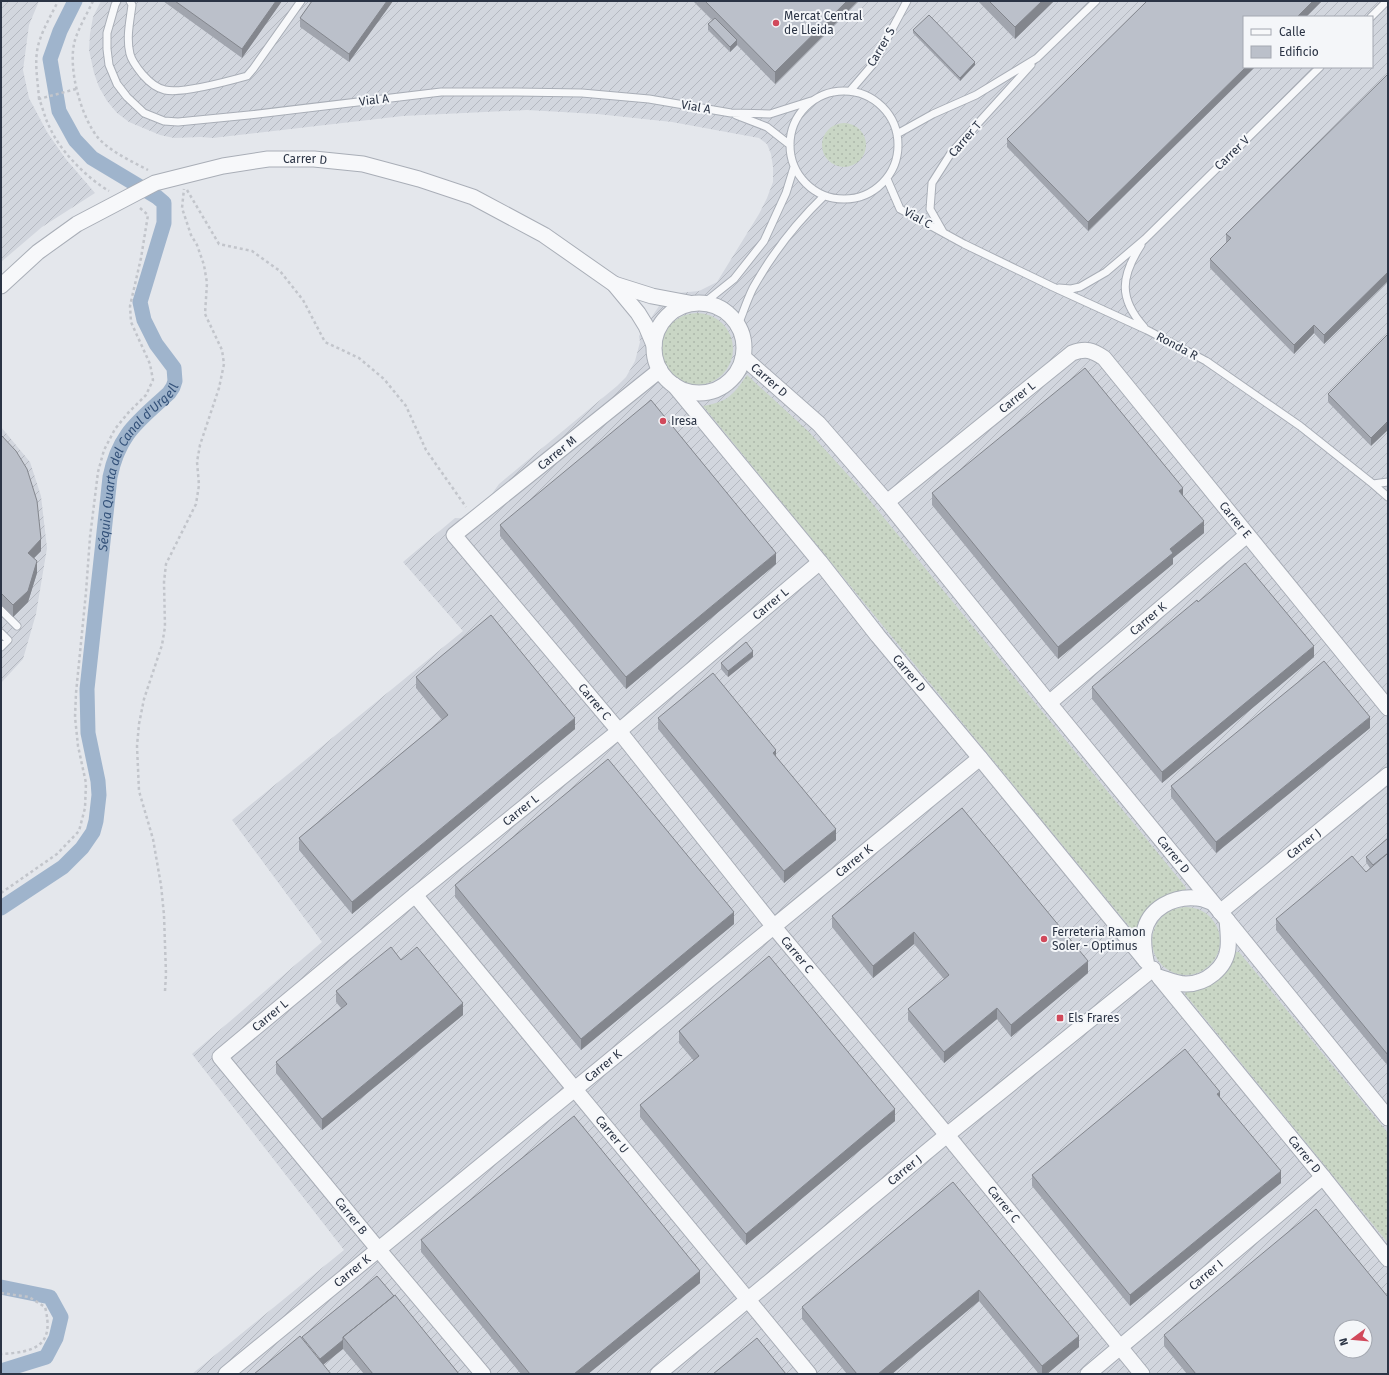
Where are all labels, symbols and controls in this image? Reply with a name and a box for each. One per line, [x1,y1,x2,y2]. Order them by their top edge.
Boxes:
place label: Mercat Central de Lleida [784,9,863,37]
legend [1243,16,1373,68]
marker: Mercat Central de Lleida [771,18,781,28]
street label: Carrer S [864,25,898,69]
text: Calle [1279,25,1306,39]
text: Edificio [1279,45,1319,59]
street label: Vial A [358,91,390,109]
street label: Vial A [680,97,712,117]
street label: Carrer T [946,118,985,160]
street label: Carrer V [1212,133,1253,173]
street label: Carrer D [283,152,328,167]
street label: Vial C [902,205,935,231]
street label: Ronda R [1154,329,1200,363]
street label: Carrer D [748,360,791,400]
street label: Carrer L [996,378,1038,416]
water label: Séquia Quarta del Canal d'Urgell [94,381,181,553]
place label: Iresa [671,414,697,428]
marker: Iresa [658,416,668,426]
street label: Carrer M [535,433,579,473]
street label: Carrer E [1216,499,1254,541]
street label: Carrer L [750,585,791,623]
street label: Carrer K [1127,599,1170,638]
street label: Carrer D [890,652,929,695]
street label: Carrer C [575,681,614,723]
street label: Carrer L [500,791,542,829]
street label: Carrer J [1284,826,1324,862]
street label: Carrer D [1154,833,1193,876]
street label: Carrer K [833,841,876,880]
place label: Ferreteria Ramon Soler - Optimus [1052,925,1146,953]
street label: Carrer C [778,934,816,976]
marker: Ferreteria Ramon Soler - Optimus [1039,934,1049,944]
street label: Carrer L [249,996,291,1034]
place label: Els Frares [1068,1011,1120,1025]
marker: Els Frares [1055,1013,1065,1023]
street label: Carrer K [582,1046,625,1085]
street label: Carrer U [592,1113,631,1156]
street label: Carrer D [1285,1133,1324,1176]
street label: Carrer J [885,1152,925,1188]
street label: Carrer C [984,1183,1023,1226]
street label: Carrer B [332,1195,370,1237]
street label: Carrer K [331,1251,374,1290]
street label: Carrer I [1186,1257,1226,1293]
north arrow [1333,1319,1373,1359]
text: N [1337,1336,1351,1347]

